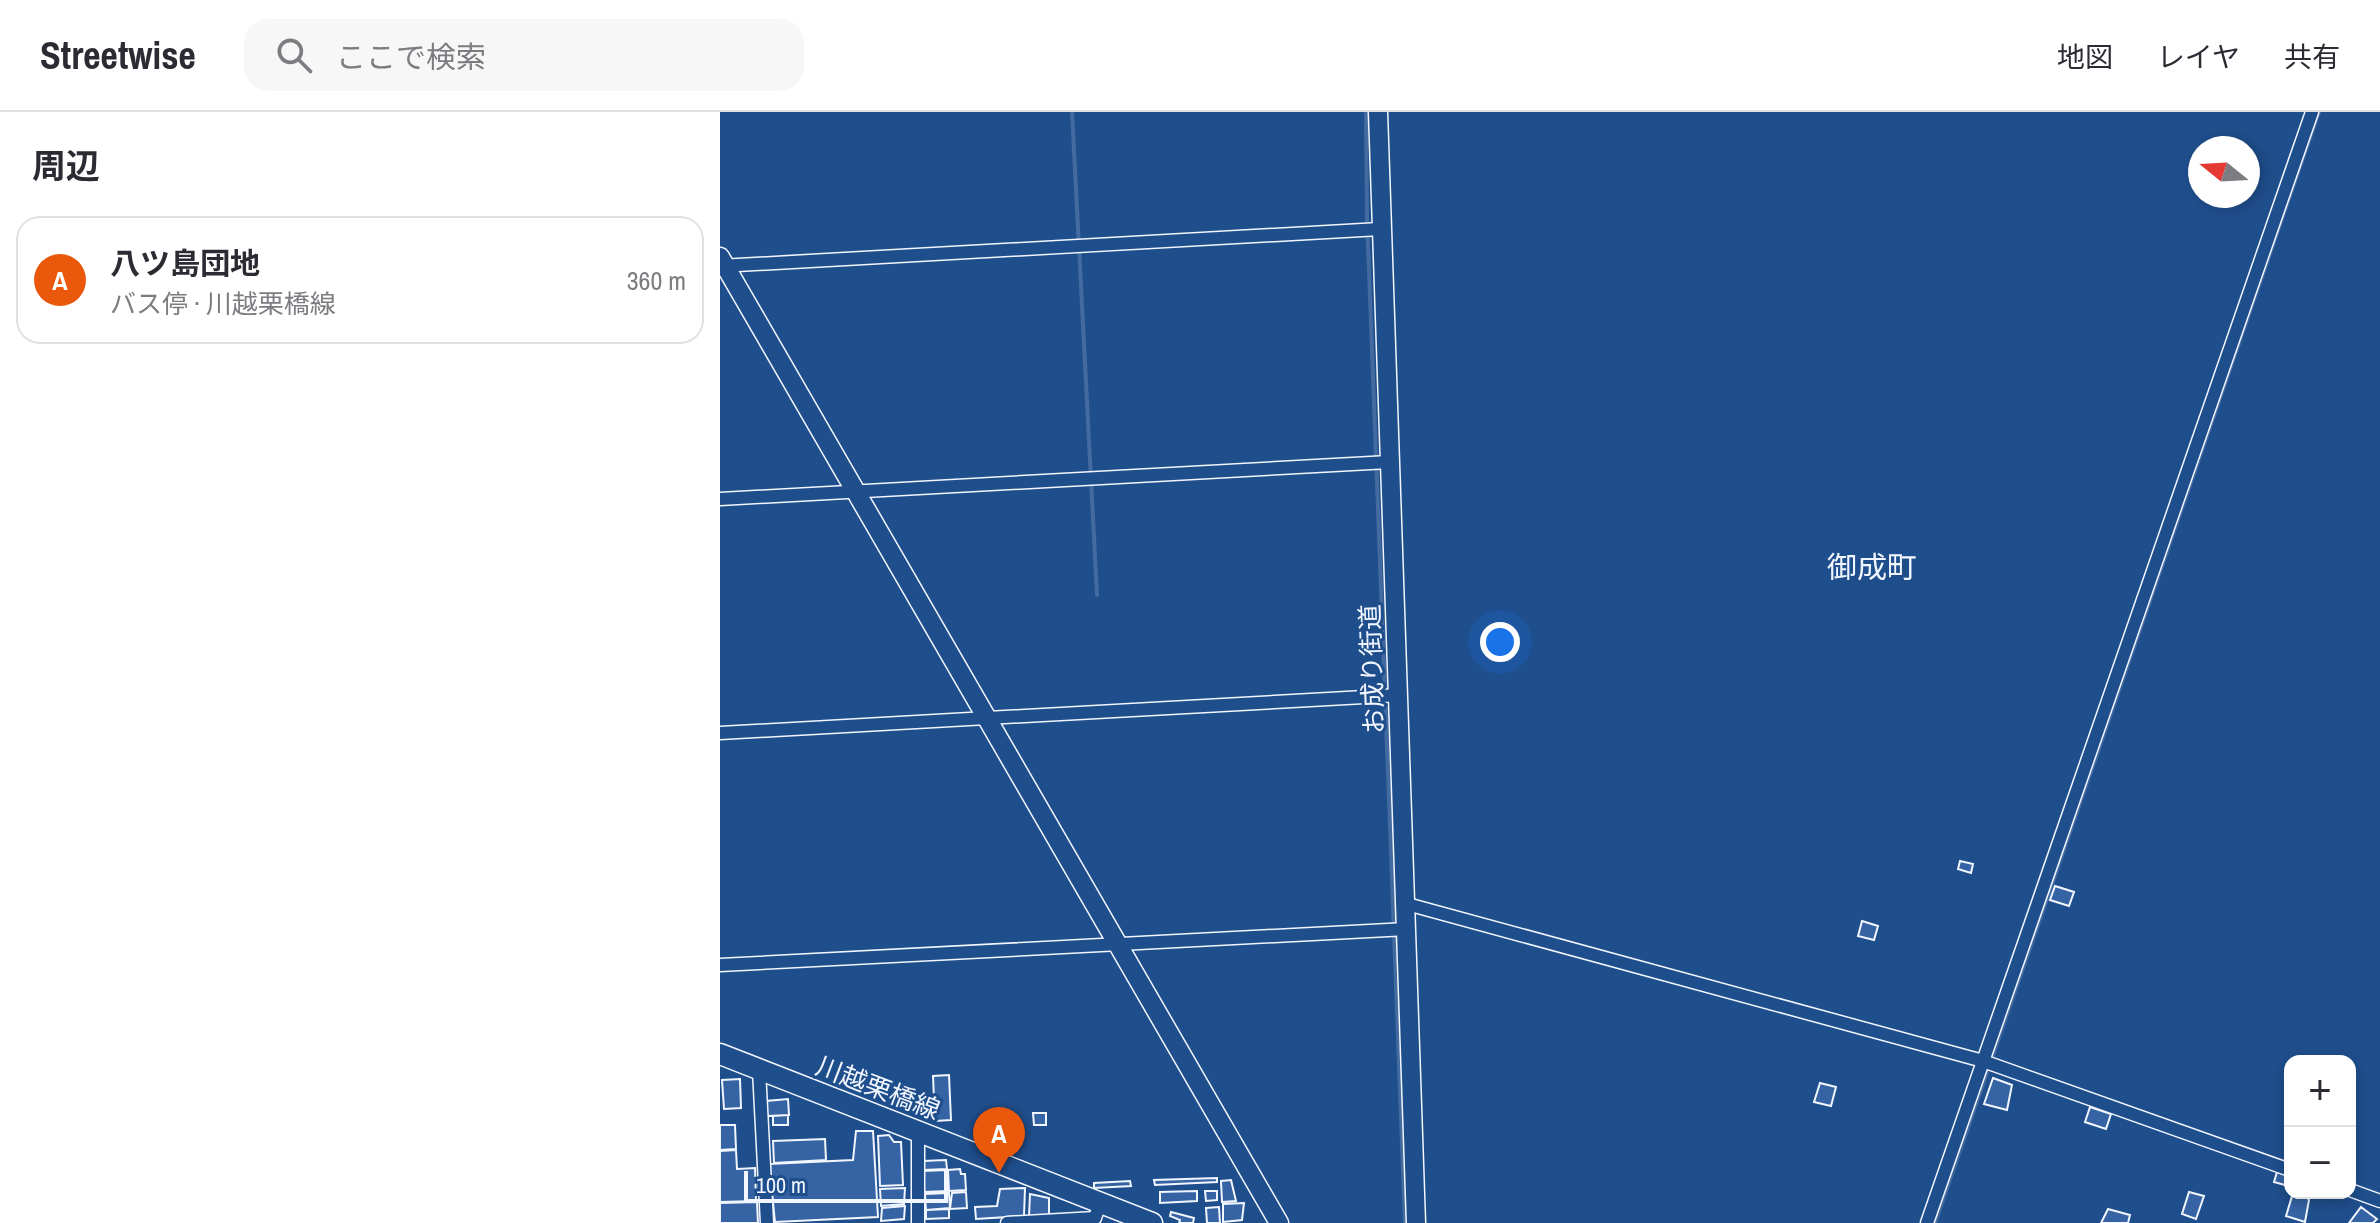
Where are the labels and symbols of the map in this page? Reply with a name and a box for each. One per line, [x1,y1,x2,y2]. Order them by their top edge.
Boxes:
north arrow [2188,136,2260,208]
district label: 御成町 [1827,547,1917,587]
street label: お成り街道 [1352,603,1391,735]
your location [1480,622,1520,662]
street label: 川越栗橋線 [811,1048,945,1127]
pin: A [973,1107,1025,1173]
scale bar [744,1167,948,1203]

